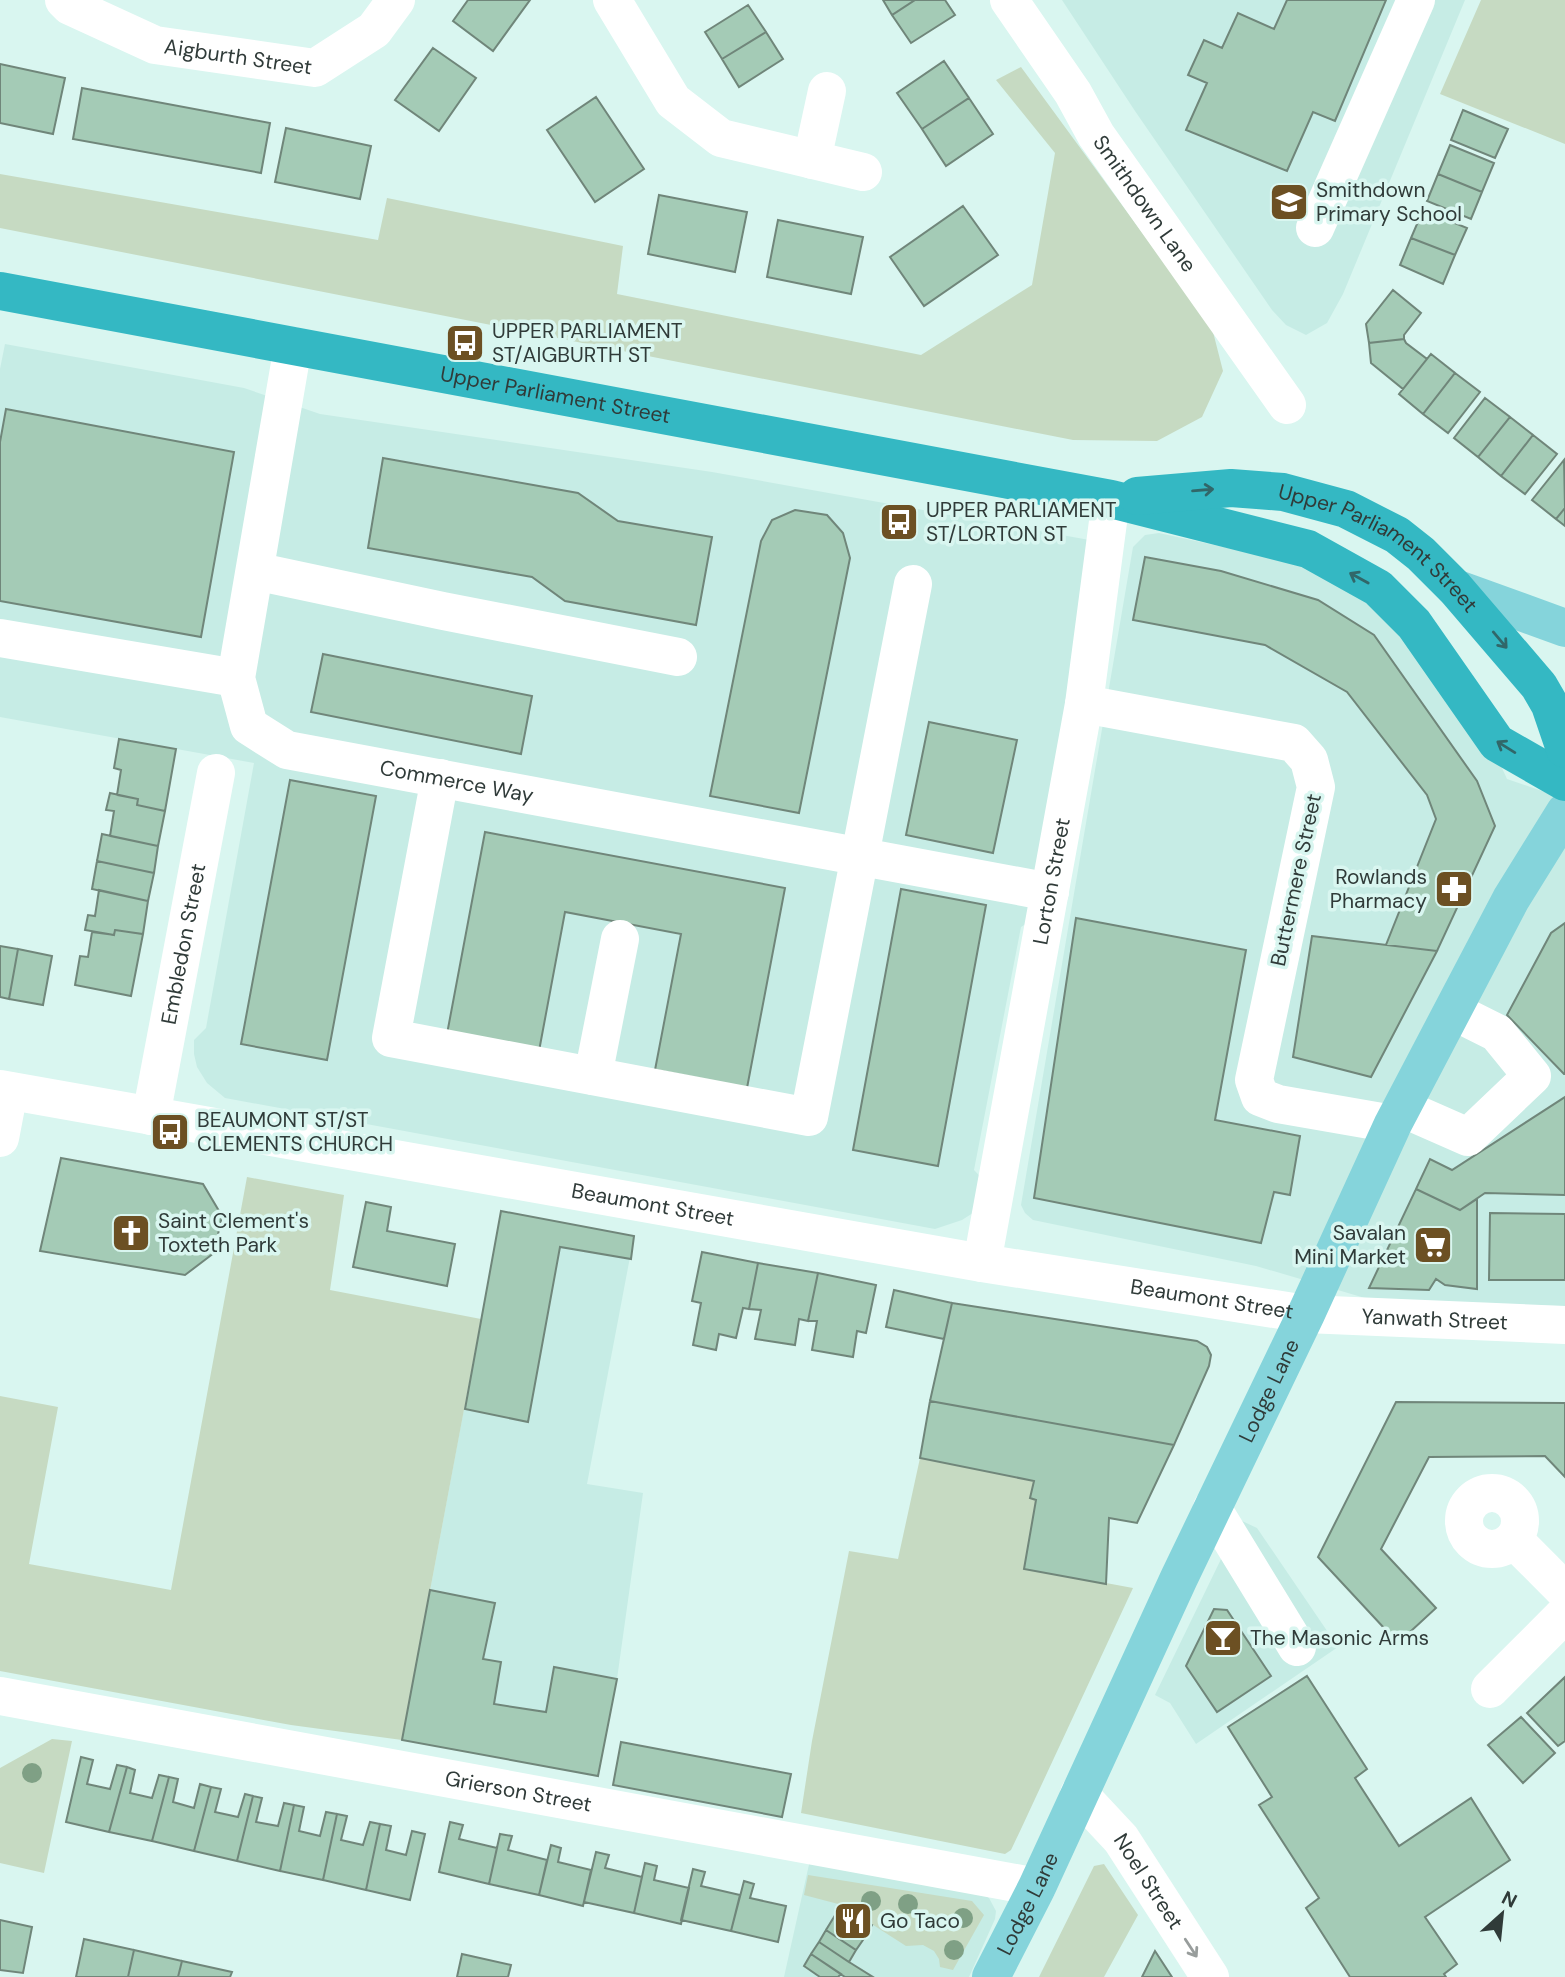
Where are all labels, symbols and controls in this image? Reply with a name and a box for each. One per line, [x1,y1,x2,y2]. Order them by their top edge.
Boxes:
street label: Aigburth Street [162,32,314,81]
street label: Smithdown Lane [1087,130,1203,278]
place label: Smithdown Primary School [1316,176,1462,228]
school or university icon: Smithdown Primary School [1268,181,1310,223]
place label: UPPER PARLIAMENT ST/AIGBURTH ST [492,317,683,369]
bus stop icon: UPPER PARLIAMENT ST/AIGBURTH ST [444,322,486,364]
street label: Upper Parliament Street [438,360,673,430]
street label: Upper Parliament Street [1275,477,1484,618]
one-way arrow [1191,483,1214,496]
place label: UPPER PARLIAMENT ST/LORTON ST [926,496,1117,548]
bus stop icon: UPPER PARLIAMENT ST/LORTON ST [878,501,920,543]
one-way arrow [1349,571,1370,584]
one-way arrow [1492,631,1508,649]
one-way arrow [1497,740,1516,755]
street label: Commerce Way [377,754,536,810]
street label: Buttermere Street [1264,791,1328,969]
street label: Lorton Street [1026,816,1077,947]
street label: Embledon Street [155,861,213,1027]
place label: Rowlands Pharmacy [1330,863,1427,915]
pharmacy icon: Rowlands Pharmacy [1433,868,1475,910]
place label: BEAUMONT ST/ST CLEMENTS CHURCH [197,1106,393,1158]
bus stop icon: BEAUMONT ST/ST CLEMENTS CHURCH [149,1111,191,1153]
street label: Beaumont Street [569,1177,736,1233]
place label: Saint Clement's Toxteth Park [158,1207,309,1259]
church icon: Saint Clement's Toxteth Park [110,1212,152,1254]
place label: Savalan Mini Market [1294,1219,1406,1271]
supermarket icon: Savalan Mini Market [1412,1224,1454,1266]
street label: Beaumont Street [1128,1273,1295,1326]
street label: Yanwath Street [1361,1302,1508,1337]
street label: Lodge Lane [1232,1334,1306,1447]
bar icon: The Masonic Arms [1202,1617,1244,1659]
place label: The Masonic Arms [1250,1624,1429,1652]
street label: Grierson Street [443,1764,594,1819]
street label: Noel Street [1107,1828,1190,1935]
street label: Lodge Lane [990,1848,1065,1960]
north arrow [1467,1879,1537,1949]
text: N [1498,1885,1521,1914]
restaurant icon: Go Taco [832,1900,874,1942]
place label: Go Taco [880,1907,960,1935]
one-way arrow [1184,1937,1198,1957]

